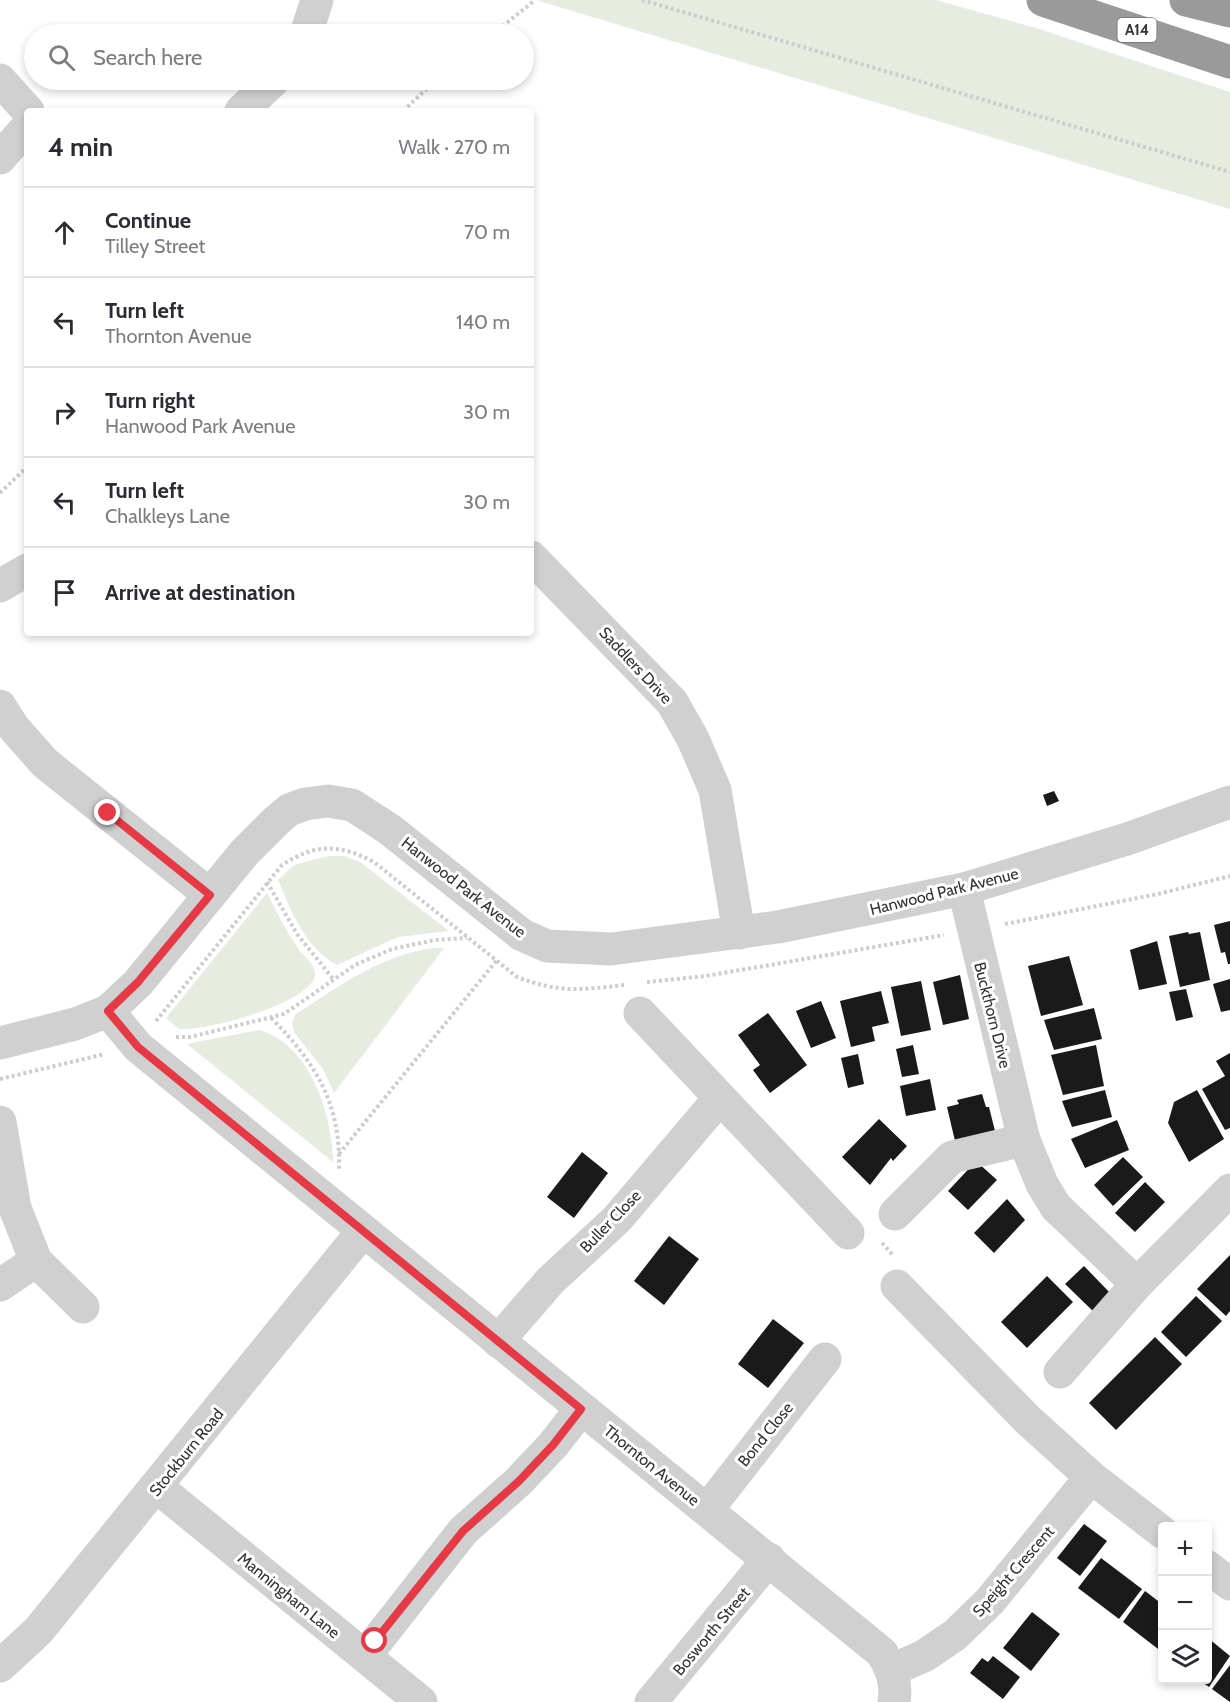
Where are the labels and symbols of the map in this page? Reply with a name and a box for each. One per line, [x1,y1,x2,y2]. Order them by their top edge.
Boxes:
road number: A14 [1118,18,1156,42]
street label: Saddlers Drive [595,623,676,708]
route end [94,799,120,825]
street label: Hanwood Park Avenue [398,833,530,942]
street label: Hanwood Park Avenue [868,864,1020,919]
street label: Buckthorn Drive [970,960,1015,1070]
street label: Buller Close [576,1186,645,1256]
street label: Bond Close [734,1398,797,1470]
street label: Stockburn Road [145,1405,228,1500]
street label: Thornton Avenue [600,1421,703,1510]
street label: Speight Crescent [969,1522,1058,1621]
street label: Manningham Lane [234,1548,343,1642]
street label: Bosworth Street [669,1583,754,1679]
route start [361,1627,387,1653]

